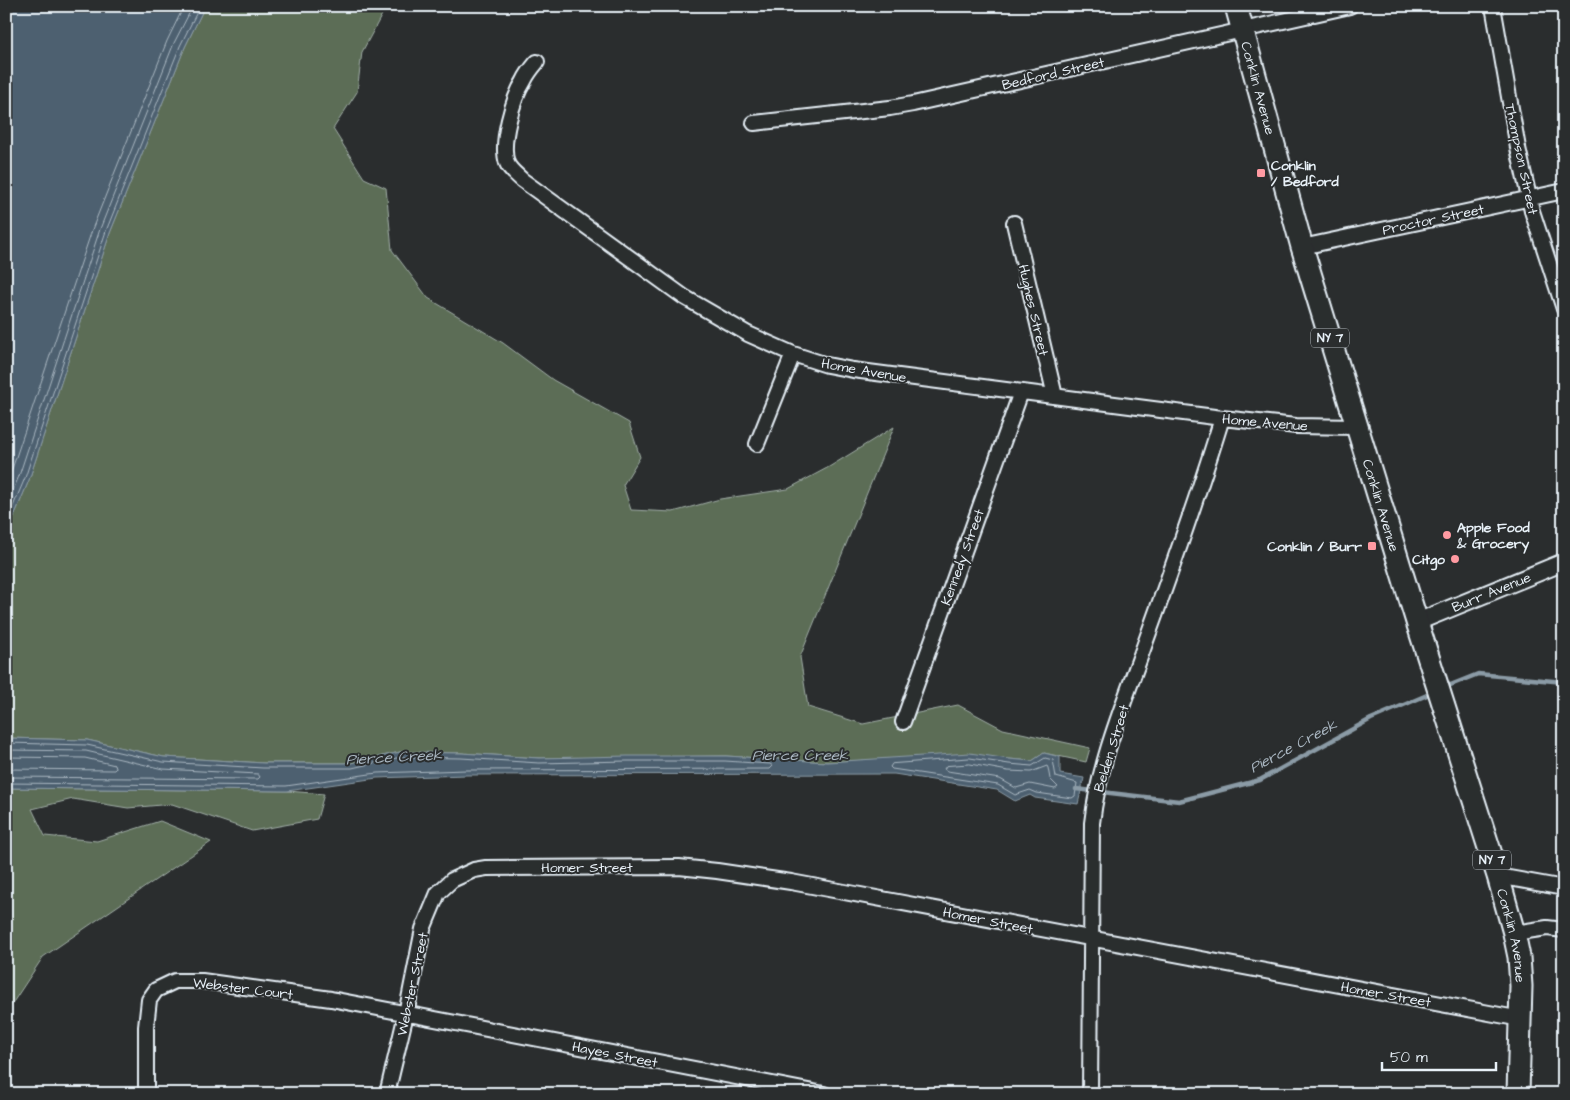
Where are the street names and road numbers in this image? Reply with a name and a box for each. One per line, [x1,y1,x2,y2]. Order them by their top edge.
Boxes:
street label: Conklin Avenue [1235,39,1280,138]
street label: Bedford Street [1000,52,1107,95]
street label: Thompson Street [1500,102,1543,217]
street label: Proctor Street [1381,199,1486,241]
street label: Hughes Street [1013,263,1053,358]
road number: NY 7 [1311,328,1349,348]
street label: Home Avenue [820,354,908,388]
street label: Home Avenue [1221,409,1309,437]
street label: Conklin Avenue [1357,457,1404,555]
street label: Kennedy Street [936,506,990,608]
street label: Burr Avenue [1449,567,1534,618]
street label: Belden Street [1089,702,1135,794]
road number: NY 7 [1473,850,1511,870]
street label: Homer Street [541,858,633,878]
street label: Conklin Avenue [1491,886,1530,984]
street label: Homer Street [941,902,1035,940]
street label: Webster Street [392,930,434,1038]
street label: Webster Court [192,973,294,1005]
street label: Homer Street [1339,977,1433,1013]
street label: Hayes Street [570,1037,660,1073]

